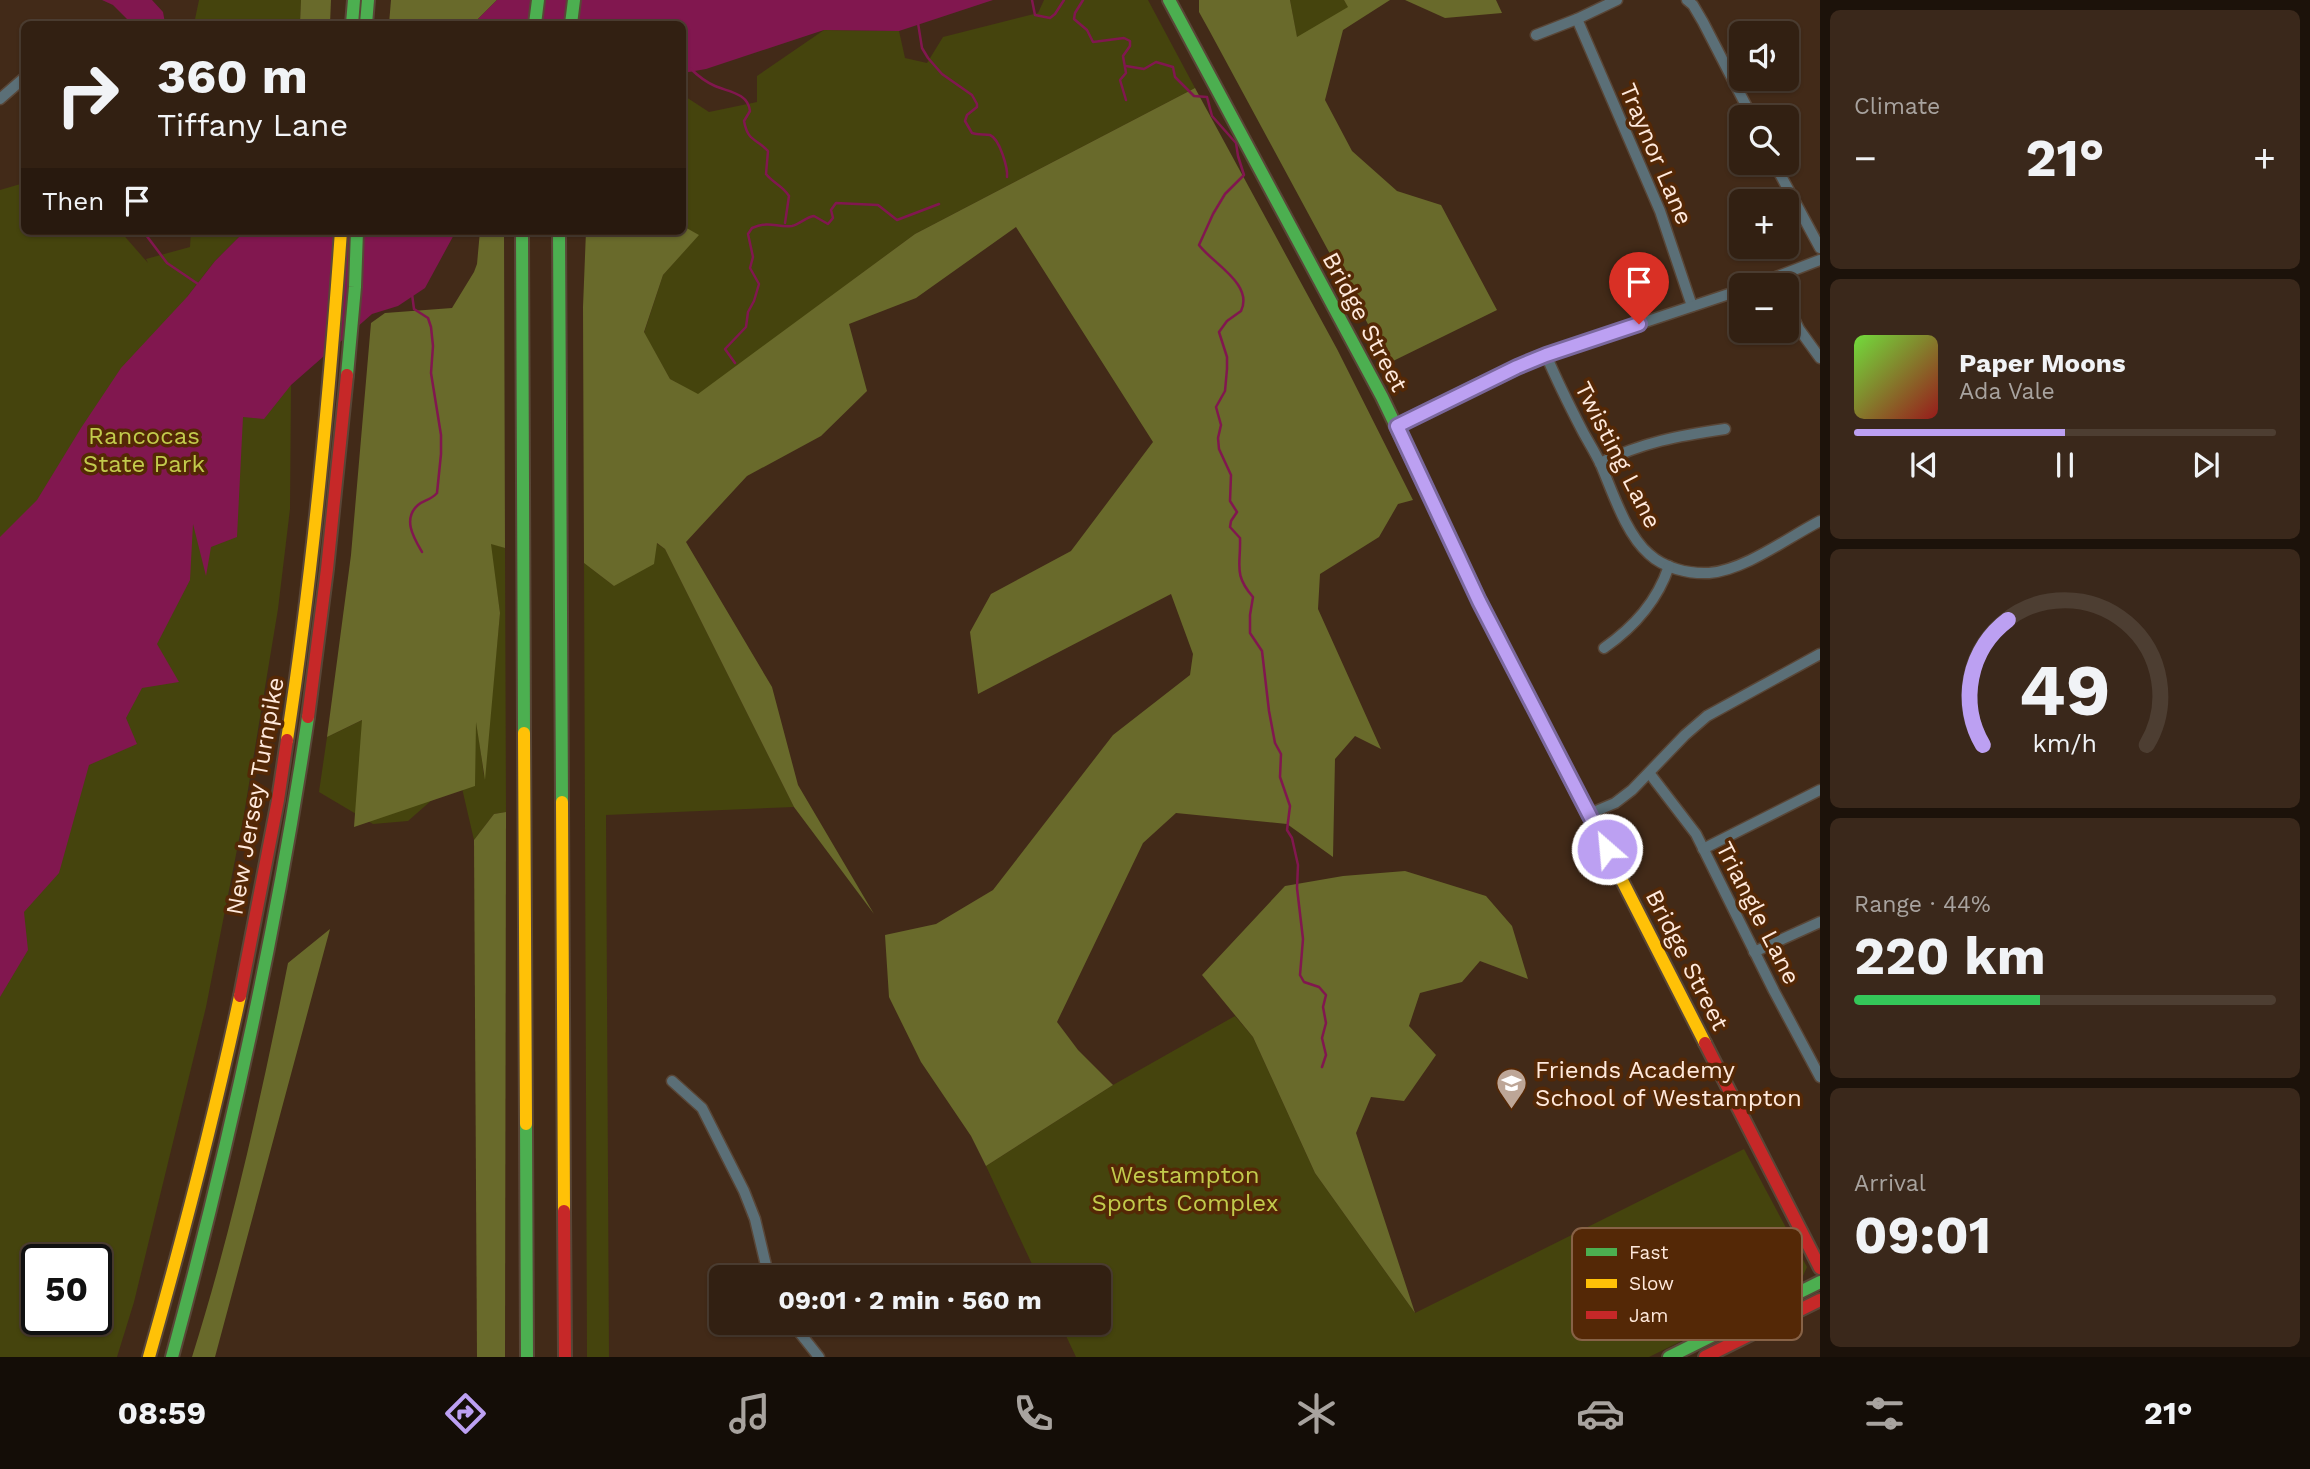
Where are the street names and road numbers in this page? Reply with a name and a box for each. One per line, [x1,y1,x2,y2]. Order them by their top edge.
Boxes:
street label: Traynor Lane [1614,79,1698,229]
street label: Bridge Street [1317,247,1413,397]
street label: Twisting Lane [1569,377,1667,533]
street label: New Jersey Turnpike [220,675,290,917]
street label: Triangle Lane [1710,837,1806,989]
street label: Bridge Street [1640,885,1734,1035]

